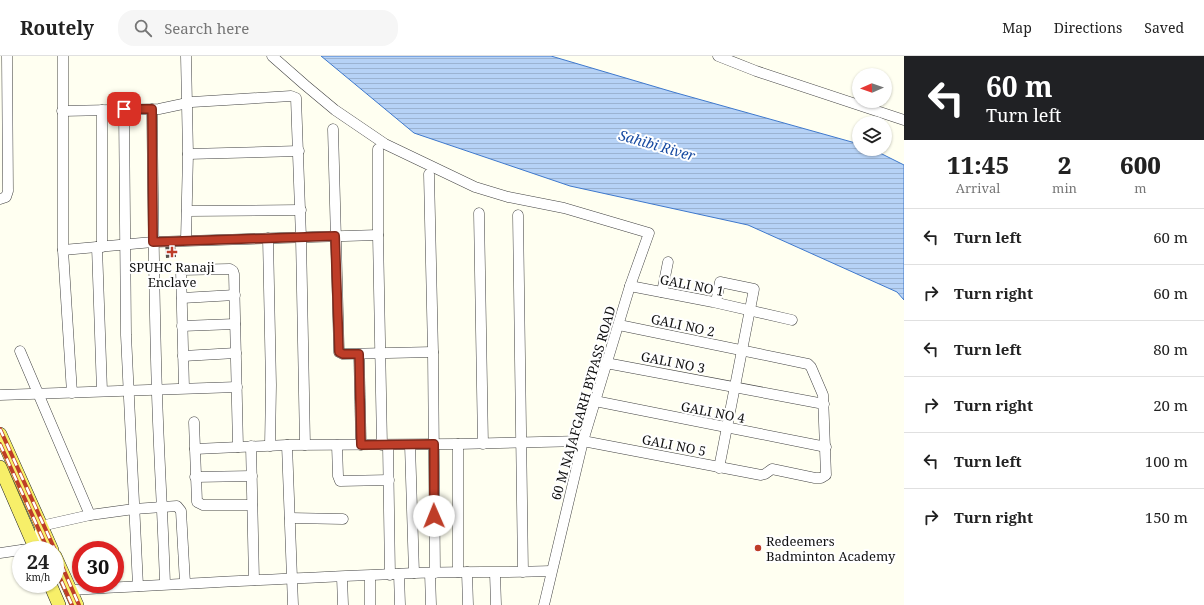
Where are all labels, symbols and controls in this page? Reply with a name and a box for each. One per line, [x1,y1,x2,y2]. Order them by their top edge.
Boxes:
search box [118,10,398,46]
text: Routely [20,15,94,41]
icon: search [132,17,154,39]
text: Search here [164,18,249,38]
text: Map [1002,18,1032,37]
text: Directions [1054,18,1122,37]
text: Saved [1144,18,1184,37]
text: 60 m [986,67,1053,105]
north arrow [852,68,892,108]
map controls [852,68,892,156]
icon: left [920,72,972,124]
pin [107,92,141,126]
icon: arrive [113,98,135,120]
text: Turn left [986,103,1061,127]
button: layers [852,116,892,156]
water label: Sahibi River [617,125,698,165]
text: 11:45 [947,148,1009,181]
text: 2 [1058,148,1071,181]
text: 600 [1120,148,1161,181]
text: Arrival [956,179,1000,197]
text: min [1052,179,1077,197]
text: m [1134,179,1147,197]
icon: left [920,226,942,248]
text: Turn left [954,227,1022,247]
text: 60 m [1153,227,1188,247]
marker: SPUHC Ranaji Enclave [166,246,178,258]
place label: SPUHC Ranaji Enclave [129,258,215,291]
street label: GALI NO 1 [658,270,726,300]
icon: right [920,282,942,304]
text: Turn right [954,283,1033,303]
text: 60 m [1153,283,1188,303]
street label: 60 M NAJAFGARH BYPASS ROAD [547,304,619,502]
street label: GALI NO 2 [649,309,717,341]
icon: left [920,338,942,360]
text: Turn left [954,339,1022,359]
text: 80 m [1153,339,1188,359]
street label: GALI NO 3 [639,347,707,377]
icon: right [920,394,942,416]
text: Turn right [954,395,1033,415]
text: 20 m [1153,395,1188,415]
street label: GALI NO 4 [679,397,747,427]
street label: GALI NO 5 [640,430,708,460]
icon: left [920,450,942,472]
text: Turn left [954,451,1022,471]
text: 100 m [1145,451,1188,471]
position arrow [413,495,455,537]
icon: right [920,506,942,528]
text: Turn right [954,507,1033,527]
text: 150 m [1145,507,1188,527]
place label: Redeemers Badminton Academy [766,532,896,565]
speed limit sign: 30 [72,541,124,593]
marker: Redeemers Badminton Academy [753,543,763,553]
text: 24 [27,548,49,575]
text: km/h [26,570,50,584]

